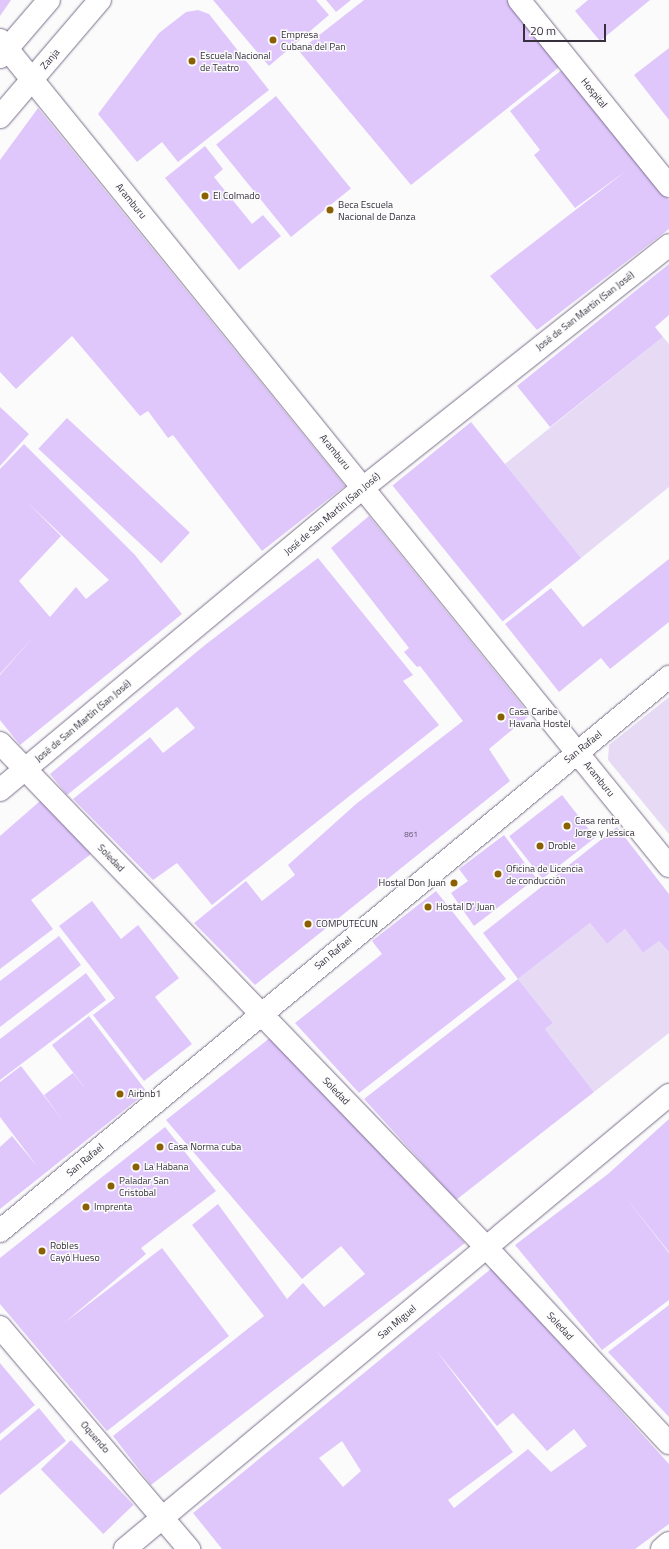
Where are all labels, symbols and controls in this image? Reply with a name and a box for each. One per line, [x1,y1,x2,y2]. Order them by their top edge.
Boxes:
scale bar [525,16,608,42]
text: 20 m [530,21,556,40]
place label: Empresa Cubana del Pan [281,28,346,52]
marker: Empresa Cubana del Pan [268,35,278,45]
street label: Zanja [38,46,62,72]
place label: Escuela Nacional de Teatro [200,49,271,72]
marker: Escuela Nacional de Teatro [187,56,197,66]
street label: Hospital [578,76,610,110]
street label: Aramburu [113,181,149,221]
place label: El Colmado [213,190,260,202]
marker: El Colmado [200,191,210,201]
place label: Beca Escuela Nacional de Danza [338,198,415,222]
marker: Beca Escuela Nacional de Danza [325,205,335,215]
street label: José de San Martín (San José) [533,269,637,353]
street label: Aramburu [317,432,353,472]
street label: José de San Martín (San José) [282,470,382,558]
street label: José de San Martín (San José) [33,677,133,765]
place label: Casa Caribe Havana Hostel [509,705,571,728]
marker: Casa Caribe Havana Hostel [496,712,506,722]
street label: San Rafael [562,728,604,766]
street label: Aramburu [581,759,617,799]
place label: Casa renta Jorge y Jessica [575,814,635,838]
marker: Casa renta Jorge y Jessica [562,821,572,831]
house number: 861 [404,830,418,840]
place label: Droble [548,840,576,852]
marker: Droble [535,841,545,851]
street label: Soledad [95,842,127,874]
place label: Oficina de Licencia de conducción [506,862,583,886]
marker: Oficina de Licencia de conducción [493,869,503,879]
place label: Hostal Don Juan [378,877,446,889]
marker: Hostal Don Juan [449,878,459,888]
place label: Hostal D' Juan [436,901,495,913]
marker: Hostal D' Juan [423,902,433,912]
place label: COMPUTECUN [316,918,378,930]
marker: COMPUTECUN [303,919,313,929]
street label: San Rafael [312,934,354,972]
street label: Soledad [320,1075,352,1107]
place label: Airbnb1 [128,1088,161,1100]
marker: Airbnb1 [115,1089,125,1099]
street label: San Rafael [64,1141,106,1179]
place label: Casa Norma cuba [168,1141,241,1153]
marker: Casa Norma cuba [155,1142,165,1152]
place label: La Habana [144,1161,188,1173]
marker: La Habana [131,1162,141,1172]
place label: Paladar San Cristobal [119,1174,169,1198]
marker: Paladar San Cristobal [106,1181,116,1191]
place label: Imprenta [94,1201,132,1213]
marker: Imprenta [81,1202,91,1212]
place label: Robles Cayó Hueso [50,1239,100,1262]
marker: Robles Cayó Hueso [37,1246,47,1256]
street label: San Miguel [375,1302,419,1342]
street label: Soledad [544,1310,576,1342]
street label: Oquendo [78,1419,112,1455]

